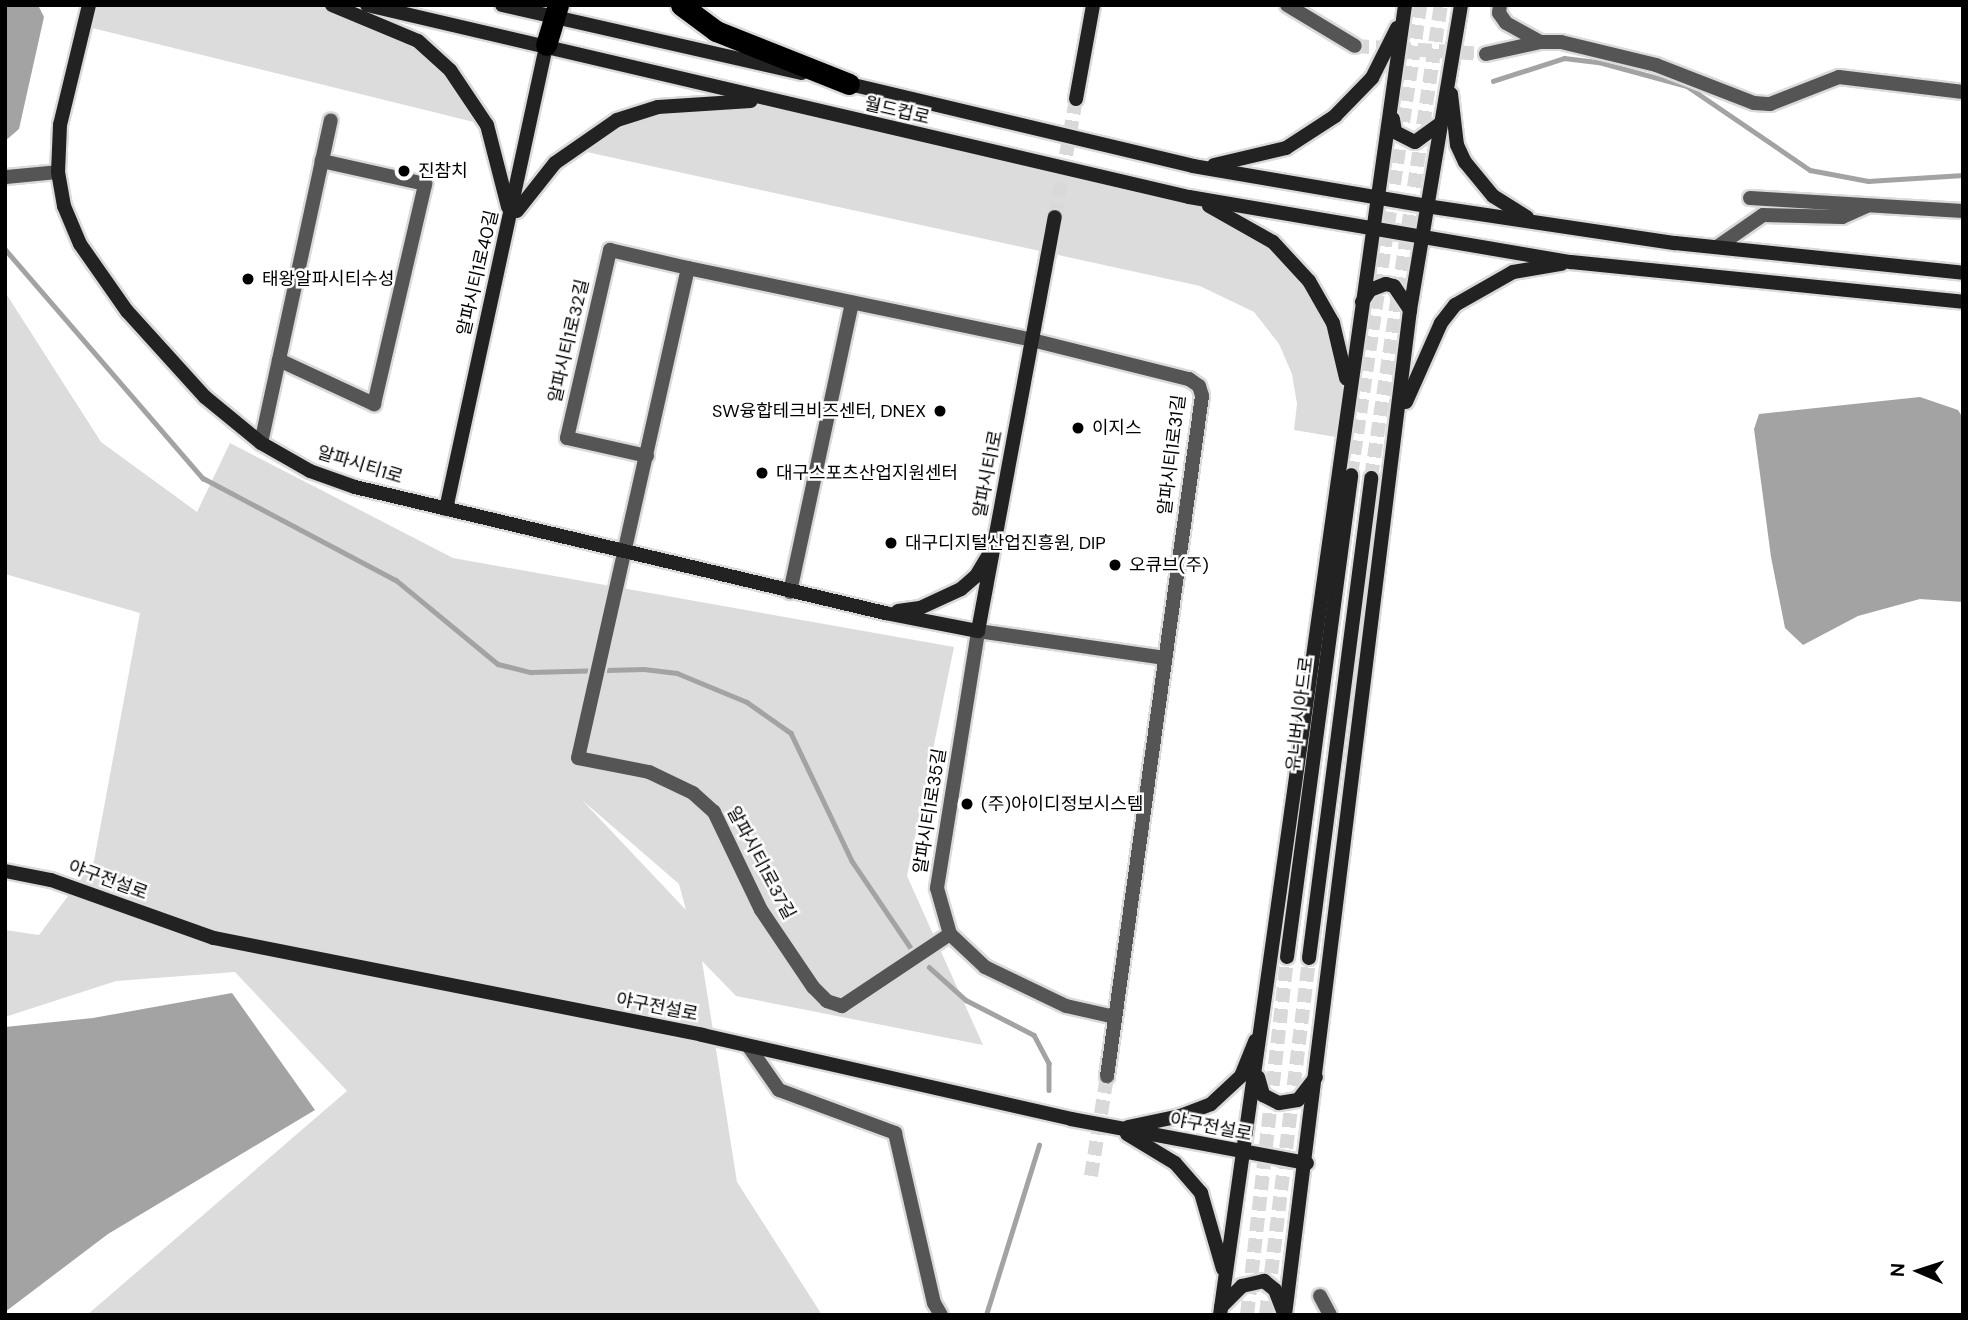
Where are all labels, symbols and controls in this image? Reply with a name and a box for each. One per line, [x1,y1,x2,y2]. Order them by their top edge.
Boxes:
street label: 월드컵로 [862,93,932,129]
place label: 진참치 [418,160,468,182]
marker: 진참치 [396,163,412,179]
street label: 알파시티1로40길 [453,208,503,338]
place label: 태왕알파시티수성 [262,268,394,290]
marker: 태왕알파시티수성 [240,271,256,287]
street label: 알파시티1로32길 [544,277,594,405]
street label: 알파시티1로31길 [1154,394,1190,516]
place label: SW융합테크비즈센터, DNEX [712,400,926,422]
marker: SW융합테크비즈센터, DNEX [932,403,948,419]
place label: 이지스 [1092,417,1142,439]
marker: 이지스 [1070,420,1086,436]
street label: 알파시티1로 [969,429,1007,519]
street label: 알파시티1로 [315,442,405,488]
place label: 대구스포츠산업지원센터 [776,462,958,484]
marker: 대구스포츠산업지원센터 [754,465,770,481]
place label: 대구디지털산업진흥원, DIP [905,532,1106,554]
marker: 대구디지털산업진흥원, DIP [883,535,899,551]
place label: 오큐브(주) [1129,554,1209,576]
marker: 오큐브(주) [1107,557,1123,573]
street label: 유니버시아드로 [1282,655,1318,773]
street label: 알파시티1로35길 [909,747,951,875]
place label: (주)아이디정보시스템 [981,793,1143,815]
marker: (주)아이디정보시스템 [959,796,975,812]
street label: 알파시티1로37길 [722,803,800,923]
street label: 야구전설로 [65,856,151,904]
street label: 야구전설로 [614,988,700,1026]
street label: 야구전설로 [1168,1108,1254,1146]
north arrow [1884,1236,1954,1306]
text: N [1885,1262,1910,1277]

